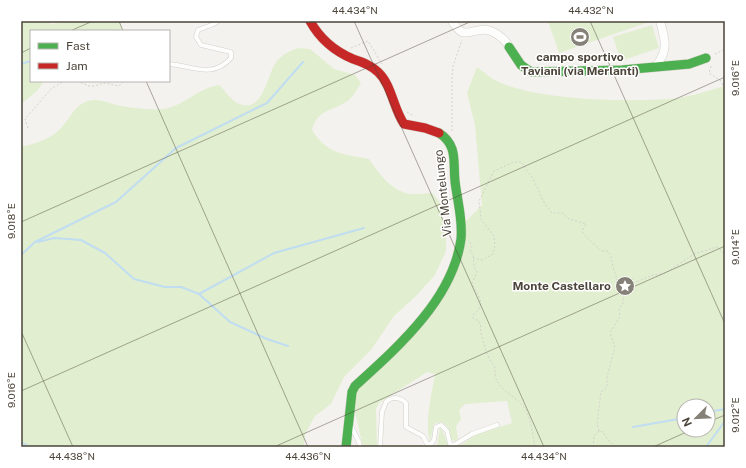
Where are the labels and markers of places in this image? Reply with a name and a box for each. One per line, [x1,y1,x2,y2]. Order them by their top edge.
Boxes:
sports icon: campo sportivo Taviani (via Merlanti) [569,26,591,48]
place label: campo sportivo Taviani (via Merlanti) [521,50,639,78]
place icon: Monte Castellaro [614,275,636,297]
place label: Monte Castellaro [512,279,611,293]

